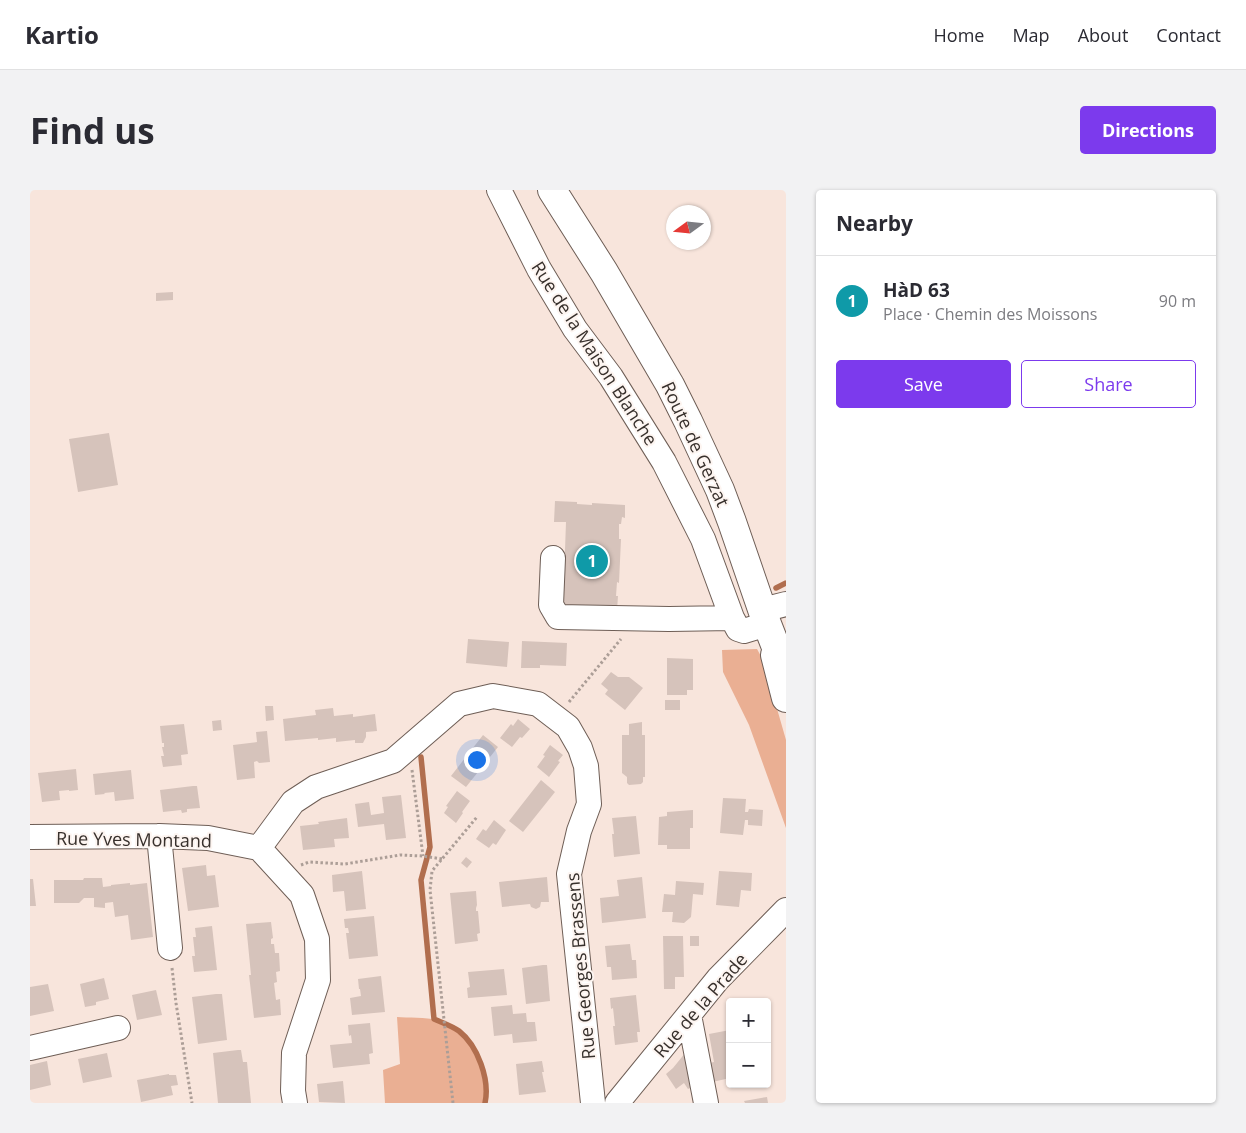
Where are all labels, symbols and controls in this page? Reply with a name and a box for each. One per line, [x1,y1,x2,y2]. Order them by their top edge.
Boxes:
text: Kartio [25,18,99,51]
text: Home [934,23,984,47]
text: Map [1012,23,1050,47]
text: About [1078,23,1128,47]
text: Contact [1156,23,1221,47]
button: Directions [1080,106,1216,154]
text: Find us [30,107,155,154]
north arrow [666,205,711,250]
text: Nearby [836,209,913,237]
street label: Rue de la Maison Blanche [526,256,664,450]
text: HàD 63 [883,277,950,303]
text: 1 [847,290,857,312]
text: 90 m [1159,290,1196,312]
text: Place · Chemin des Moissons [883,303,1097,325]
button: Save [836,360,1011,408]
button: Share [1021,360,1196,408]
street label: Route de Gerzat [657,378,735,510]
pin: 1 [576,542,608,580]
your location [464,747,490,773]
street label: Rue Yves Montand [56,826,212,852]
street label: Rue Georges Brassens [560,872,600,1060]
street label: Rue de la Prade [648,948,752,1062]
map controls [726,998,771,1088]
button: + [726,998,771,1043]
button: − [726,1043,771,1088]

